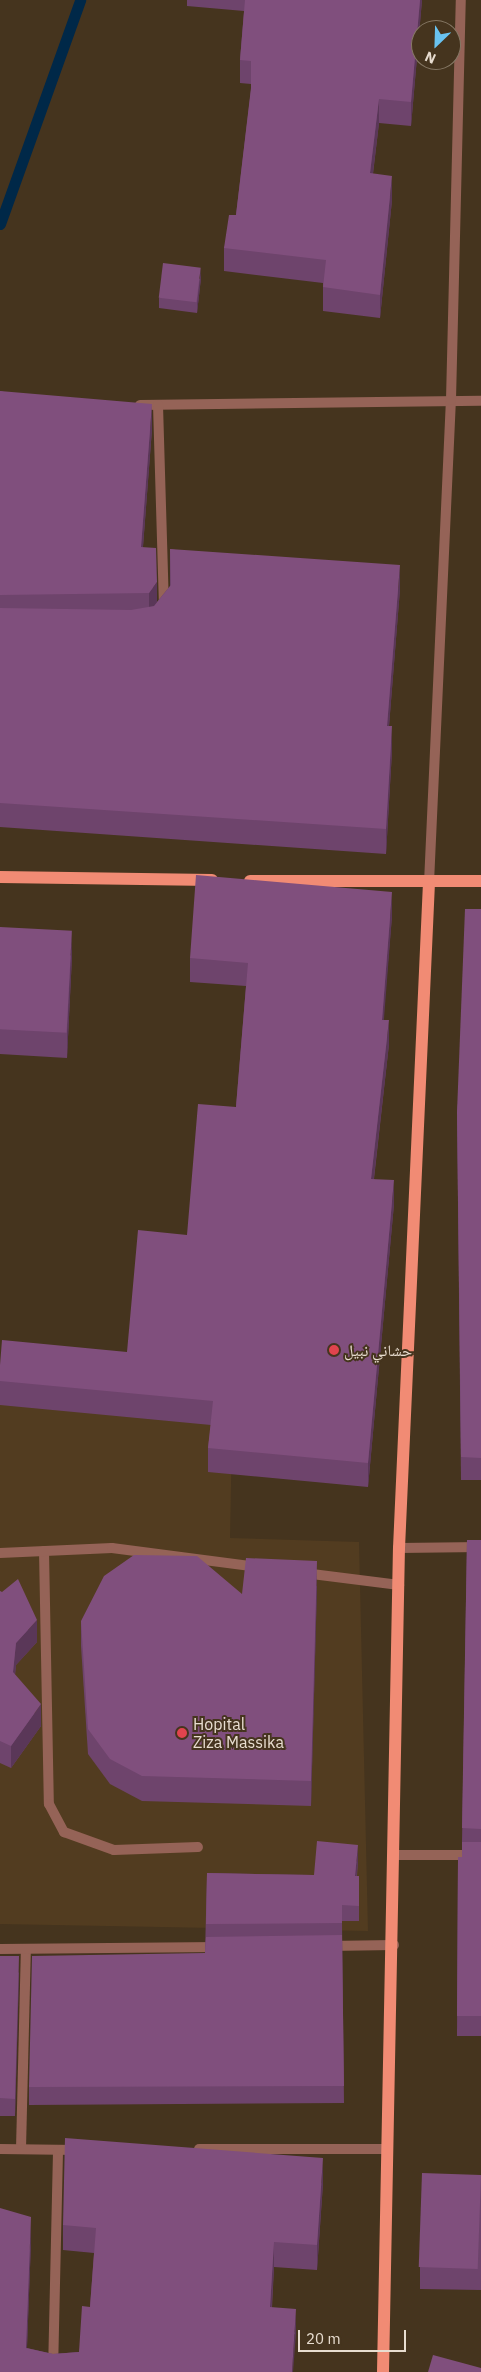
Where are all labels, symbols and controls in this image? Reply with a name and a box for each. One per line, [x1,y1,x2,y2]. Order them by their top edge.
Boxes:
north arrow [411,20,461,70]
text: N [422,48,439,68]
place label: حشاني نبيل [344,1340,412,1360]
marker: حشاني نبيل [328,1344,340,1356]
place label: Hopital Ziza Massika [193,1714,284,1752]
marker: Hopital Ziza Massika [175,1726,189,1740]
scale bar [301,2320,408,2352]
text: 20 m [306,2329,341,2348]

